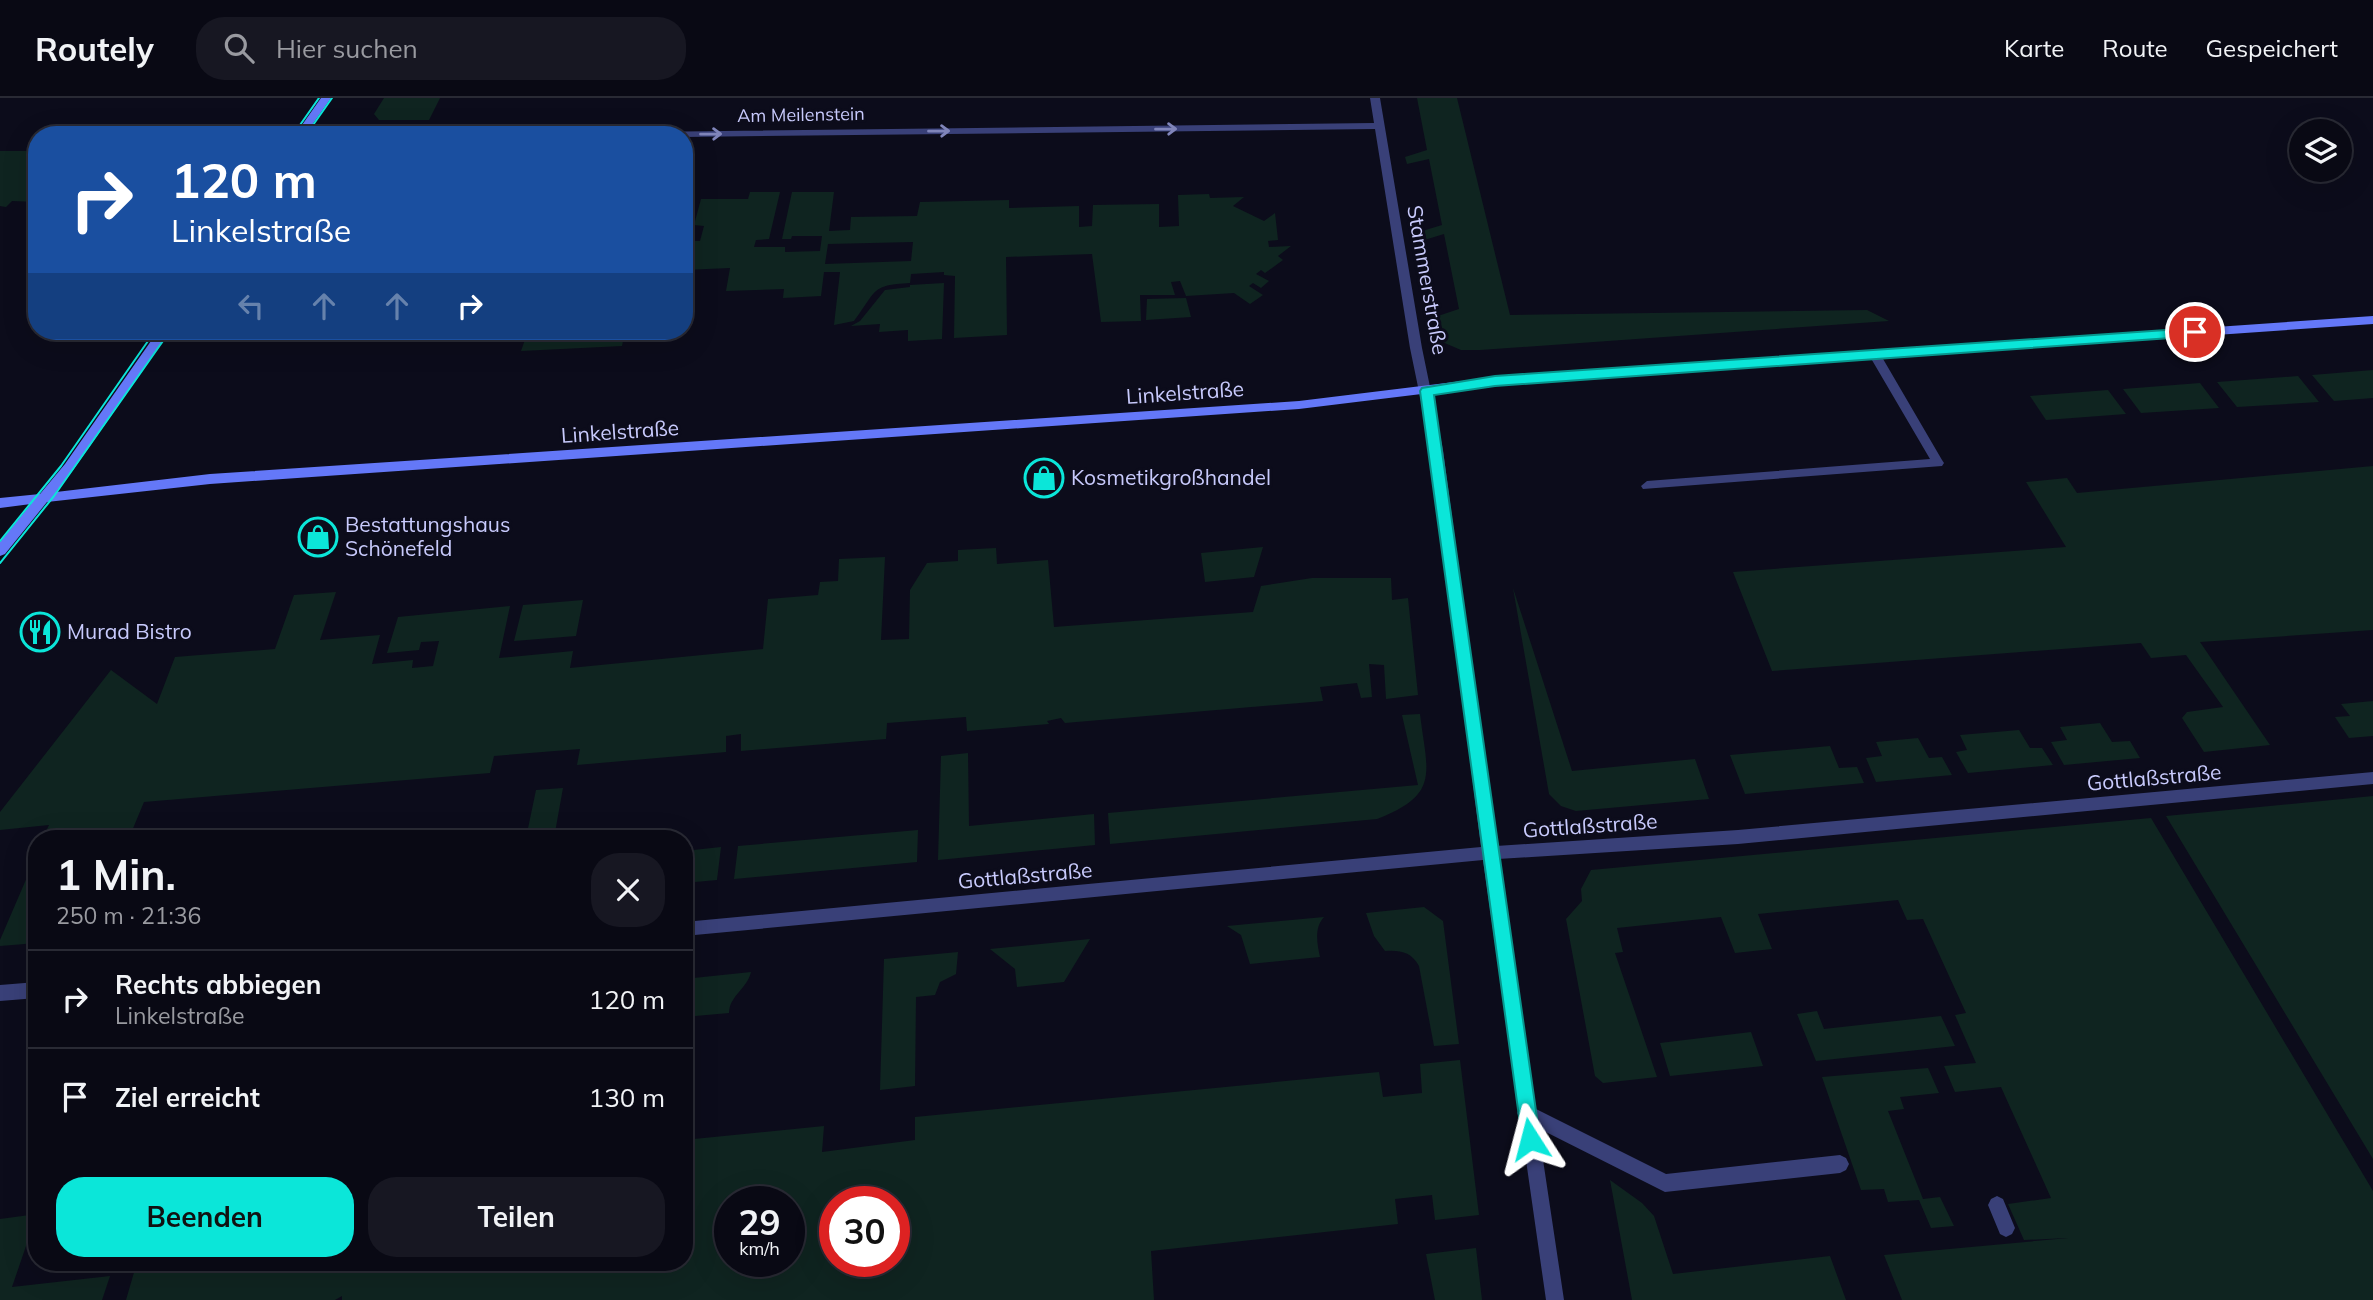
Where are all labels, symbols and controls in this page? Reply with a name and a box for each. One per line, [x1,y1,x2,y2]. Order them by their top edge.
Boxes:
search box [196,17,686,80]
text: Routely [35,28,154,69]
icon: search [220,29,258,67]
text: Hier suchen [276,32,418,65]
text: Karte [2004,33,2064,63]
text: Route [2102,33,2168,63]
text: Gespeichert [2206,33,2338,63]
street label: Am Meilenstein [737,102,865,127]
map controls [2289,119,2352,182]
button: layers [2289,119,2352,182]
one-way arrow [1154,122,1177,135]
one-way arrow [927,124,950,138]
one-way arrow [699,127,722,141]
text: 120 m [171,149,317,210]
icon: right [56,154,147,245]
street label: Stammerstraße [1402,203,1454,357]
text: Linkelstraße [171,210,351,250]
icon: left [232,287,270,325]
icon: ahead [305,287,343,325]
icon: ahead [378,287,416,325]
icon: right [451,287,489,325]
pin [2165,302,2225,362]
icon: arrive [2176,313,2214,351]
street label: Linkelstraße [1125,375,1245,409]
street label: Linkelstraße [560,414,680,448]
shop icon: Kosmetikgroßhandel [1023,457,1065,499]
place label: Kosmetikgroßhandel [1071,464,1271,490]
place label: Bestattungshaus Schönefeld [345,511,510,561]
shop icon: Bestattungshaus Schönefeld [297,516,339,558]
restaurant icon: Murad Bistro [19,611,61,653]
place label: Murad Bistro [67,618,192,644]
street label: Gottlaßstraße [2086,758,2222,796]
street label: Gottlaßstraße [1522,807,1658,843]
text: 1 Min. [56,848,176,901]
button: close [591,853,665,927]
street label: Gottlaßstraße [957,856,1093,894]
text: 250 m · 21:36 [56,901,201,930]
text: Rechts abbiegen [115,968,321,1001]
icon: right [56,980,94,1018]
text: 120 m [589,983,665,1016]
text: Linkelstraße [115,1001,245,1030]
icon: arrive [56,1078,94,1116]
text: Ziel erreicht [115,1081,260,1114]
text: 130 m [589,1081,665,1114]
position arrow [1493,1102,1567,1176]
button: Beenden [56,1177,354,1257]
button: Teilen [368,1177,665,1257]
speed limit sign: 30 [819,1186,910,1277]
text: 29 [738,1200,781,1244]
text: km/h [739,1237,780,1260]

